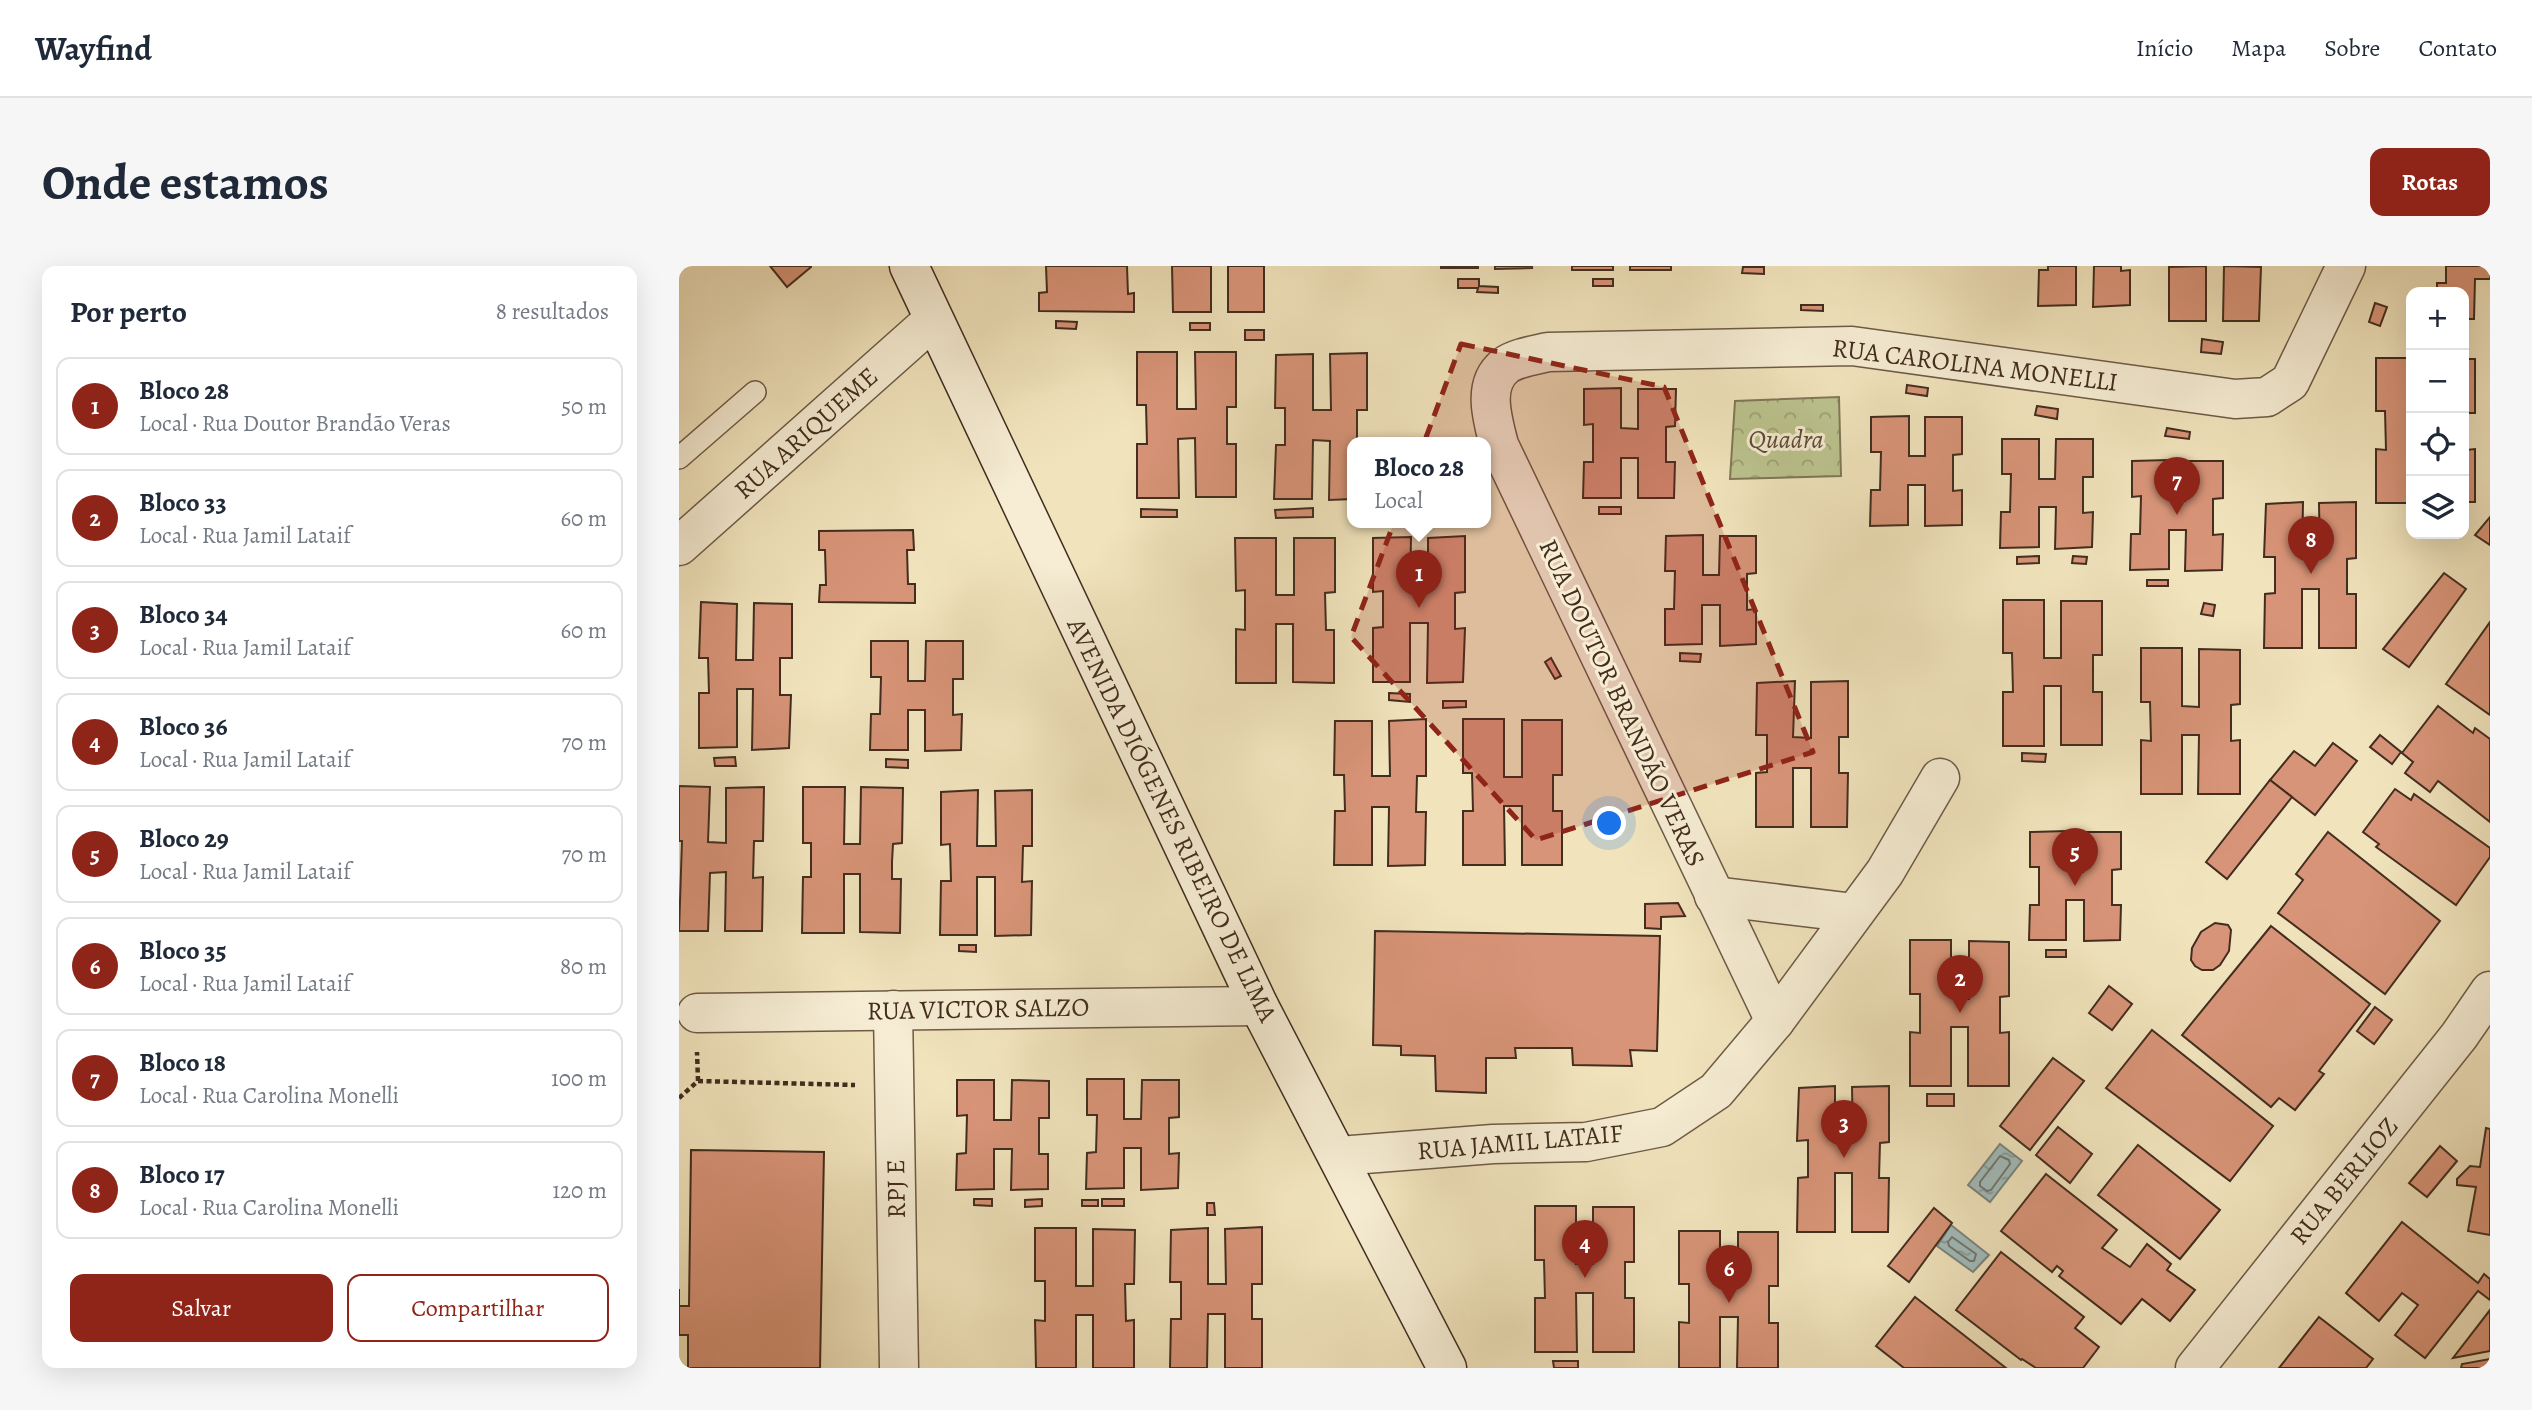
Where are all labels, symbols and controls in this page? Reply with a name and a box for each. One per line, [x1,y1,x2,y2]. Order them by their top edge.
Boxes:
text: Wayfind [35,26,152,71]
text: Início [2136,32,2193,64]
text: Mapa [2231,32,2286,64]
text: Sobre [2324,32,2380,64]
text: Contato [2418,32,2497,64]
button: Rotas [2370,148,2490,216]
text: Onde estamos [42,149,329,216]
map controls [2406,287,2469,539]
button: + [2406,287,2469,350]
text: Por perto [70,292,187,332]
text: 8 resultados [496,296,609,327]
street label: RUA CAROLINA MONELLI [1830,330,2120,400]
button: − [2406,350,2469,413]
street label: RUA ARIQUEME [727,359,885,507]
text: Bloco 28 [139,373,229,408]
text: 1 [91,391,99,422]
text: 50 m [561,391,607,422]
text: Local · Rua Doutor Brandão Veras [139,408,451,439]
button: locate [2406,413,2469,476]
park label: Quadra [1749,422,1823,457]
popup [1347,437,1491,528]
text: Bloco 28 [1374,450,1464,485]
pin: 7 [2154,457,2200,515]
button: layers [2406,476,2469,539]
text: Bloco 33 [139,485,227,520]
text: Local [1374,485,1423,516]
text: 2 [89,503,101,534]
text: 60 m [560,503,607,534]
pin: 8 [2288,516,2334,574]
text: Local · Rua Jamil Lataif [139,520,351,551]
street label: RUA DOUTOR BRANDÃO VERAS [1531,534,1713,872]
pin: 1 [1396,550,1442,608]
text: Bloco 34 [139,597,228,632]
street label: AVENIDA DIÓGENES RIBEIRO DE LIMA [1058,611,1286,1029]
text: 3 [90,615,100,646]
text: 60 m [560,615,607,646]
text: Local · Rua Jamil Lataif [139,632,351,663]
text: Bloco 36 [139,709,228,744]
text: 4 [90,727,100,758]
text: 70 m [561,727,607,758]
text: Local · Rua Jamil Lataif [139,744,351,775]
your location [1592,806,1626,840]
text: Bloco 29 [139,821,229,856]
pin: 5 [2052,828,2098,886]
text: 5 [90,839,100,870]
text: 70 m [561,839,607,870]
text: Local · Rua Jamil Lataif [139,856,351,887]
text: Bloco 35 [139,933,227,968]
text: 6 [90,951,100,982]
text: 80 m [560,951,607,982]
pin: 2 [1937,955,1983,1013]
text: Local · Rua Jamil Lataif [139,968,351,999]
street label: RUA VICTOR SALZO [866,990,1090,1028]
text: Bloco 18 [139,1045,226,1080]
text: 7 [90,1063,100,1094]
text: 100 m [551,1063,607,1094]
text: Local · Rua Carolina Monelli [139,1080,399,1111]
pin: 3 [1821,1100,1867,1158]
street label: RUA BERLIOZ [2282,1110,2406,1252]
street label: RUA JAMIL LATAIF [1416,1116,1624,1168]
text: Bloco 17 [139,1157,225,1192]
street label: RPJ E [878,1159,914,1219]
text: 8 [89,1175,101,1206]
text: 120 m [552,1175,607,1206]
text: Local · Rua Carolina Monelli [139,1192,399,1223]
pin: 4 [1562,1220,1608,1278]
pin: 6 [1706,1245,1752,1303]
button: Salvar [70,1274,333,1342]
button: Compartilhar [347,1274,609,1342]

